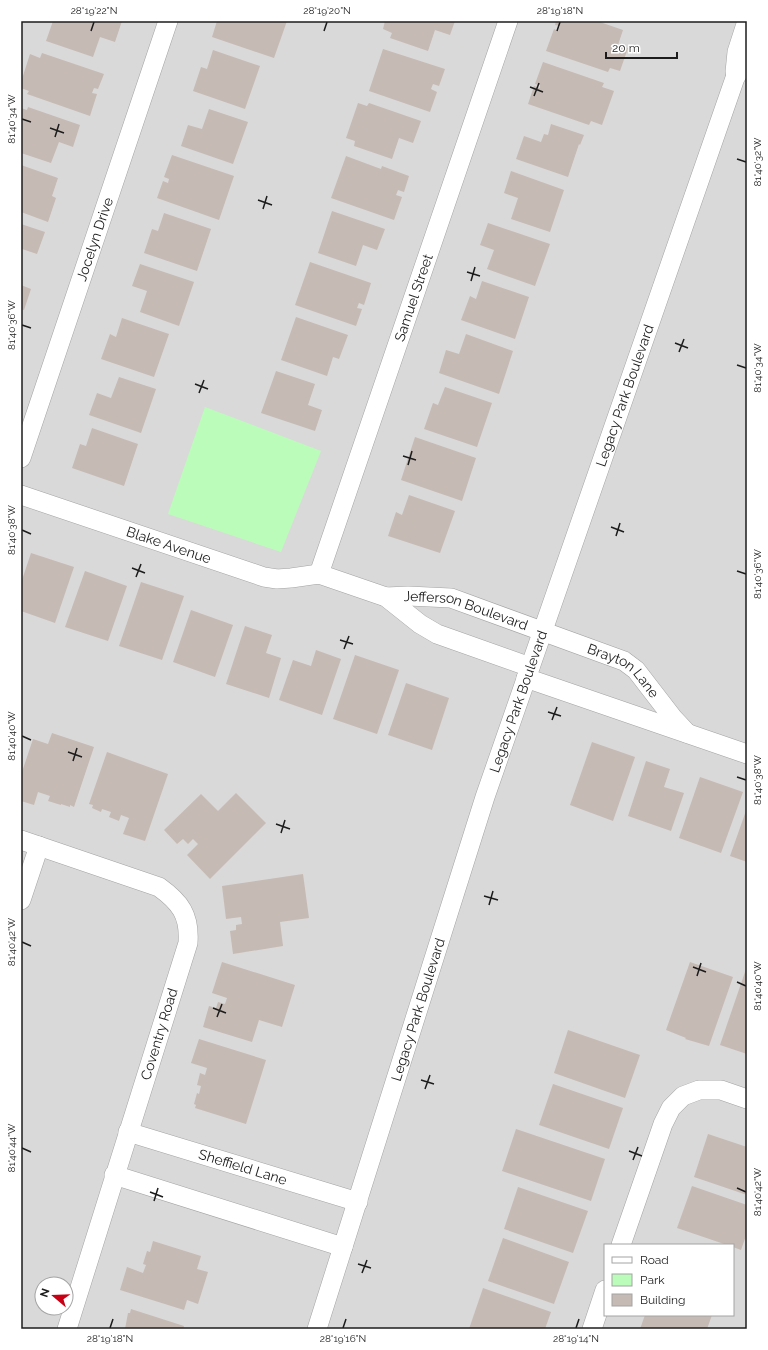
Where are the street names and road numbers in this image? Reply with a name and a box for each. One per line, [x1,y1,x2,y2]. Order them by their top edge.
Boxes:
street label: Jocelyn Drive [73,195,116,283]
street label: Samuel Street [391,252,436,344]
street label: Legacy Park Boulevard [593,322,657,469]
street label: Blake Avenue [124,523,213,567]
street label: Jefferson Boulevard [403,588,530,633]
street label: Legacy Park Boulevard [486,628,550,775]
street label: Brayton Lane [585,640,662,701]
street label: Legacy Park Boulevard [388,936,448,1083]
street label: Coventry Road [137,986,181,1082]
street label: Sheffield Lane [197,1146,289,1188]

